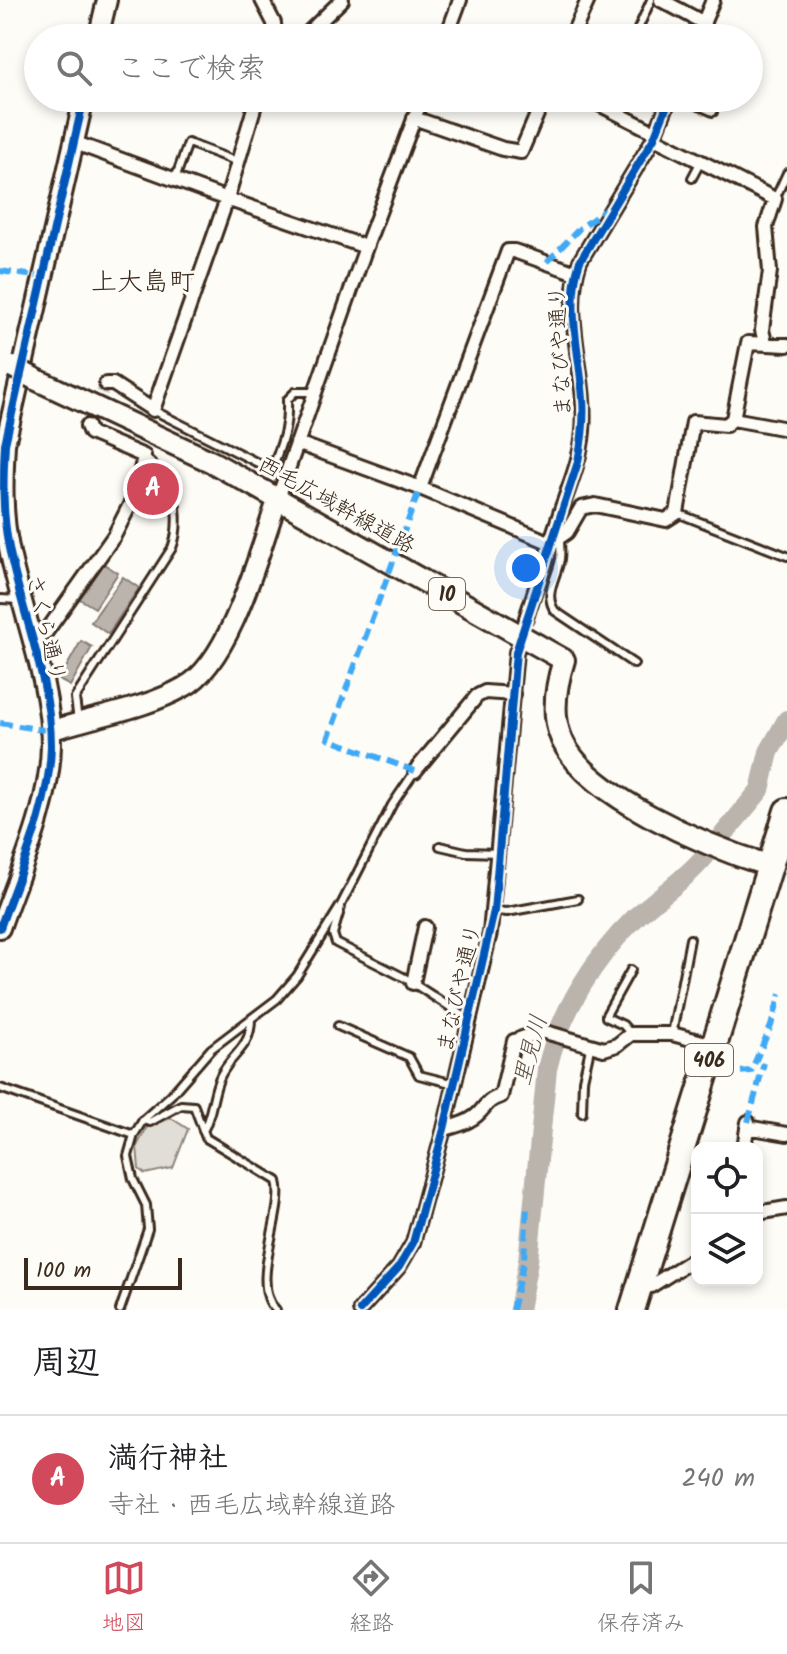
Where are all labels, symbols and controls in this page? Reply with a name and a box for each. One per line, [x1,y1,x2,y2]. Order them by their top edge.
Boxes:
search box [24,24,763,112]
icon: search [52,46,96,90]
text: ここで検索 [116,46,266,94]
district label: 上大島町 [91,262,195,304]
street label: まなびや通り [541,284,582,418]
street label: 西毛広域幹線道路 [250,448,421,564]
pin: A [127,459,179,519]
your location [506,548,546,588]
street label: さくら通り [15,571,74,686]
road number: 10 [429,578,465,610]
street label: まなびや通り [429,920,492,1057]
water label: 里見川 [503,1011,560,1090]
road number: 406 [685,1044,733,1076]
map controls [691,1142,763,1286]
button: locate [691,1142,763,1214]
button: layers [691,1214,763,1286]
scale bar [24,1254,182,1290]
text: 100 m [36,1254,91,1289]
text: 周辺 [32,1337,100,1391]
text: 満行神社 [108,1435,228,1483]
text: A [50,1458,66,1500]
text: 240 m [681,1458,755,1500]
text: 寺社 · 西毛広域幹線道路 [108,1485,395,1527]
tab: 地図 [102,1556,146,1642]
tab: 経路 [349,1556,393,1642]
tab: 保存済み [597,1556,685,1642]

